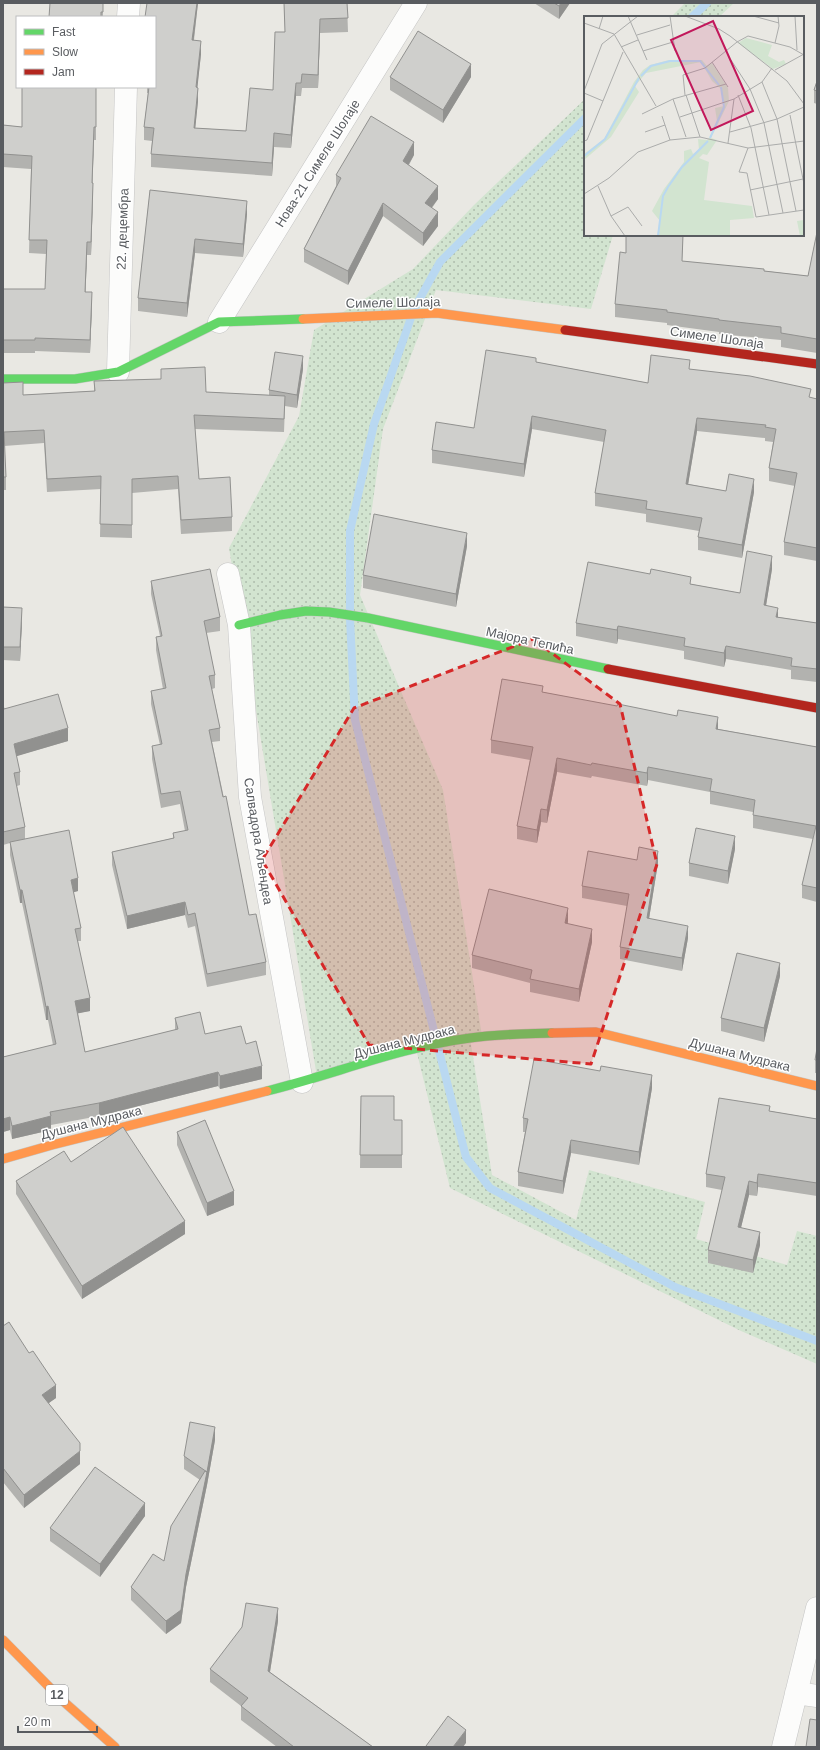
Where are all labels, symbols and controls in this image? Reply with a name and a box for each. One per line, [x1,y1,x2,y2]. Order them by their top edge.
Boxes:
legend [16,16,156,88]
inset map [584,16,804,236]
text: Fast [52,25,76,39]
text: Slow [52,45,78,59]
text: Jam [52,65,75,79]
street label: Нова-21 Симеле Шолаје [272,97,363,230]
street label: 22. децембра [114,187,131,270]
street label: Симеле Шолаја [346,294,441,311]
street label: Симеле Шолаја [669,323,766,352]
street label: Мајора Тепића [485,624,576,657]
street label: Салвадора Аљендеа [241,777,276,906]
street label: Душана Мудрака [352,1021,457,1061]
street label: Душана Мудрака [688,1035,793,1074]
street label: Душана Мудрака [39,1102,144,1142]
road number: 12 [46,1685,68,1705]
scale bar [18,1708,97,1734]
text: 20 m [24,1715,51,1729]

